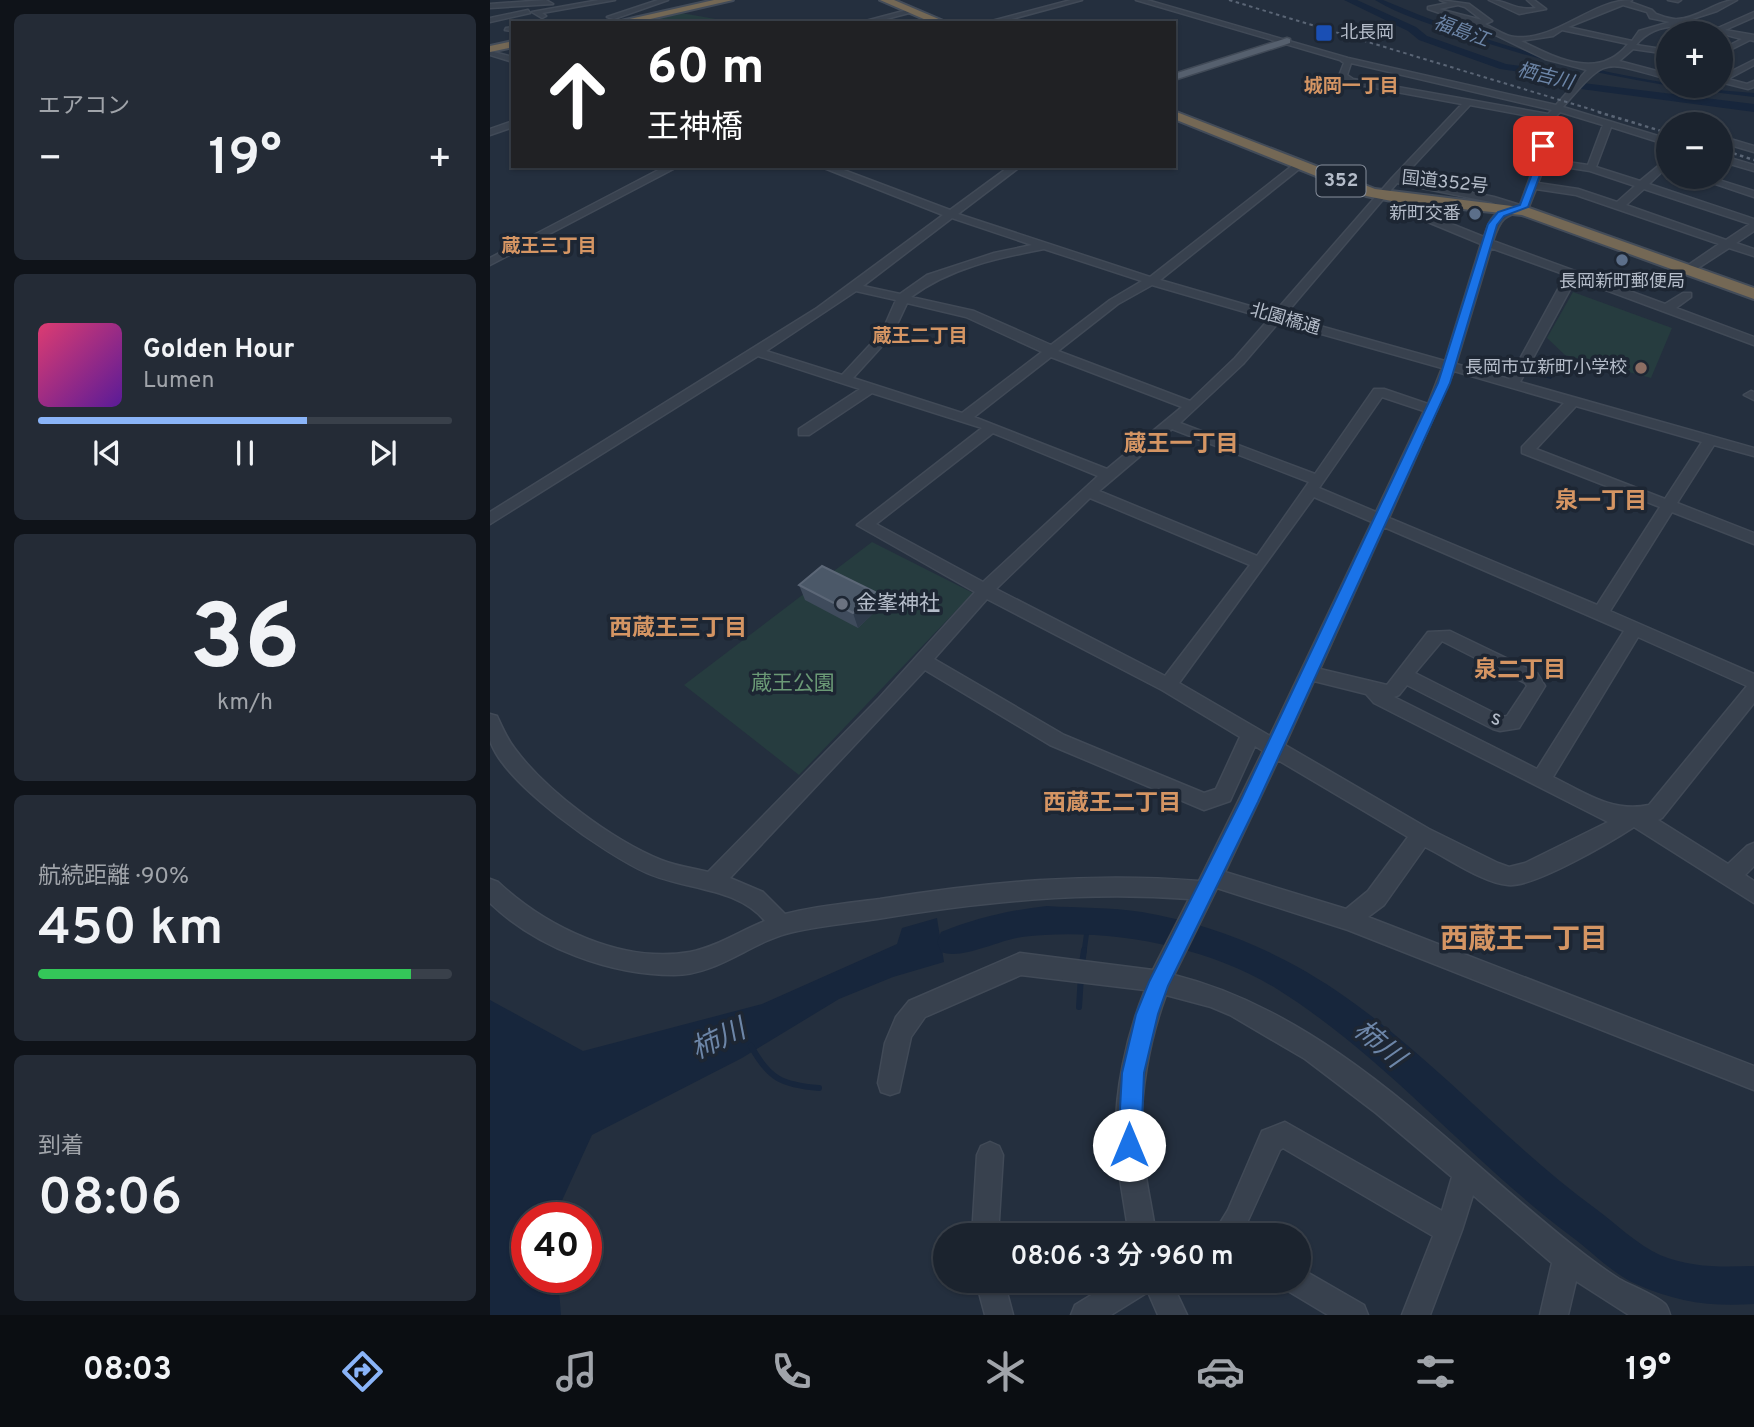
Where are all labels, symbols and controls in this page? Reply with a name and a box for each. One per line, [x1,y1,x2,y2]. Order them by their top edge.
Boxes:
water label: 福島江 [1430,11,1494,54]
map controls [1656,21,1733,189]
button: + [1656,21,1733,98]
place label: 北長岡 [1340,22,1394,45]
marker: 北長岡 [1314,23,1334,43]
text: 60 m [647,39,765,101]
icon: ahead [532,49,623,140]
water label: 栖吉川 [1514,58,1577,96]
district label: 城岡一丁目 [1303,75,1399,99]
text: エアコン [38,93,130,122]
text: 王神橋 [647,109,743,149]
button: − [1656,112,1733,189]
pin [1513,116,1573,176]
text: 19° [208,127,282,193]
icon: arrive [1524,127,1562,165]
text: − [38,136,63,185]
text: + [427,136,452,185]
road number: 352 [1316,166,1366,196]
street label: 国道352号 [1401,167,1489,199]
place label: 新町交番 [1389,203,1461,226]
marker: 新町交番 [1467,206,1483,222]
district label: 蔵王三丁目 [501,235,597,259]
marker: 長岡新町郵便局 [1614,252,1630,268]
place label: 長岡新町郵便局 [1559,271,1685,294]
street label: 北園橋通 [1247,299,1323,341]
district label: 蔵王二丁目 [872,325,968,349]
text: Golden Hour [143,334,294,367]
place label: 長岡市立新町小学校 [1465,357,1627,380]
marker: 長岡市立新町小学校 [1633,360,1649,376]
text: Lumen [143,367,214,396]
district label: 蔵王一丁目 [1124,431,1239,460]
icon: previous [88,434,126,472]
icon: pause [226,434,264,472]
icon: next [364,434,402,472]
district label: 泉一丁目 [1555,488,1647,517]
text: 36 [190,586,300,701]
place label: 金峯神社 [856,591,940,618]
marker: 金峯神社 [834,596,850,612]
district label: 西蔵王三丁目 [609,615,747,644]
district label: 泉二丁目 [1474,657,1566,686]
park label: 蔵王公園 [751,671,835,698]
text: km/h [217,689,273,718]
street label: s [1487,705,1505,733]
district label: 西蔵王二丁目 [1043,790,1181,819]
text: 航続距離 · 90% [38,863,189,892]
text: 450 km [38,897,223,963]
district label: 西蔵王一丁目 [1440,923,1608,959]
water label: 柿川 [686,1012,755,1069]
water label: 柿川 [1345,1013,1413,1079]
position arrow [1092,1108,1166,1182]
text: 到着 [38,1133,84,1162]
text: 08:06 [38,1167,182,1233]
speed limit sign: 40 [511,1202,602,1293]
text: 08:06 · 3 分 · 960 m [1010,1241,1234,1274]
icon: directions [338,1347,387,1396]
icon: music [552,1347,601,1396]
icon: phone [767,1347,816,1396]
icon: climate [981,1347,1030,1396]
icon: car [1196,1347,1245,1396]
icon: filters [1411,1347,1460,1396]
text: 08:03 [83,1351,172,1391]
text: 19° [1625,1351,1671,1391]

